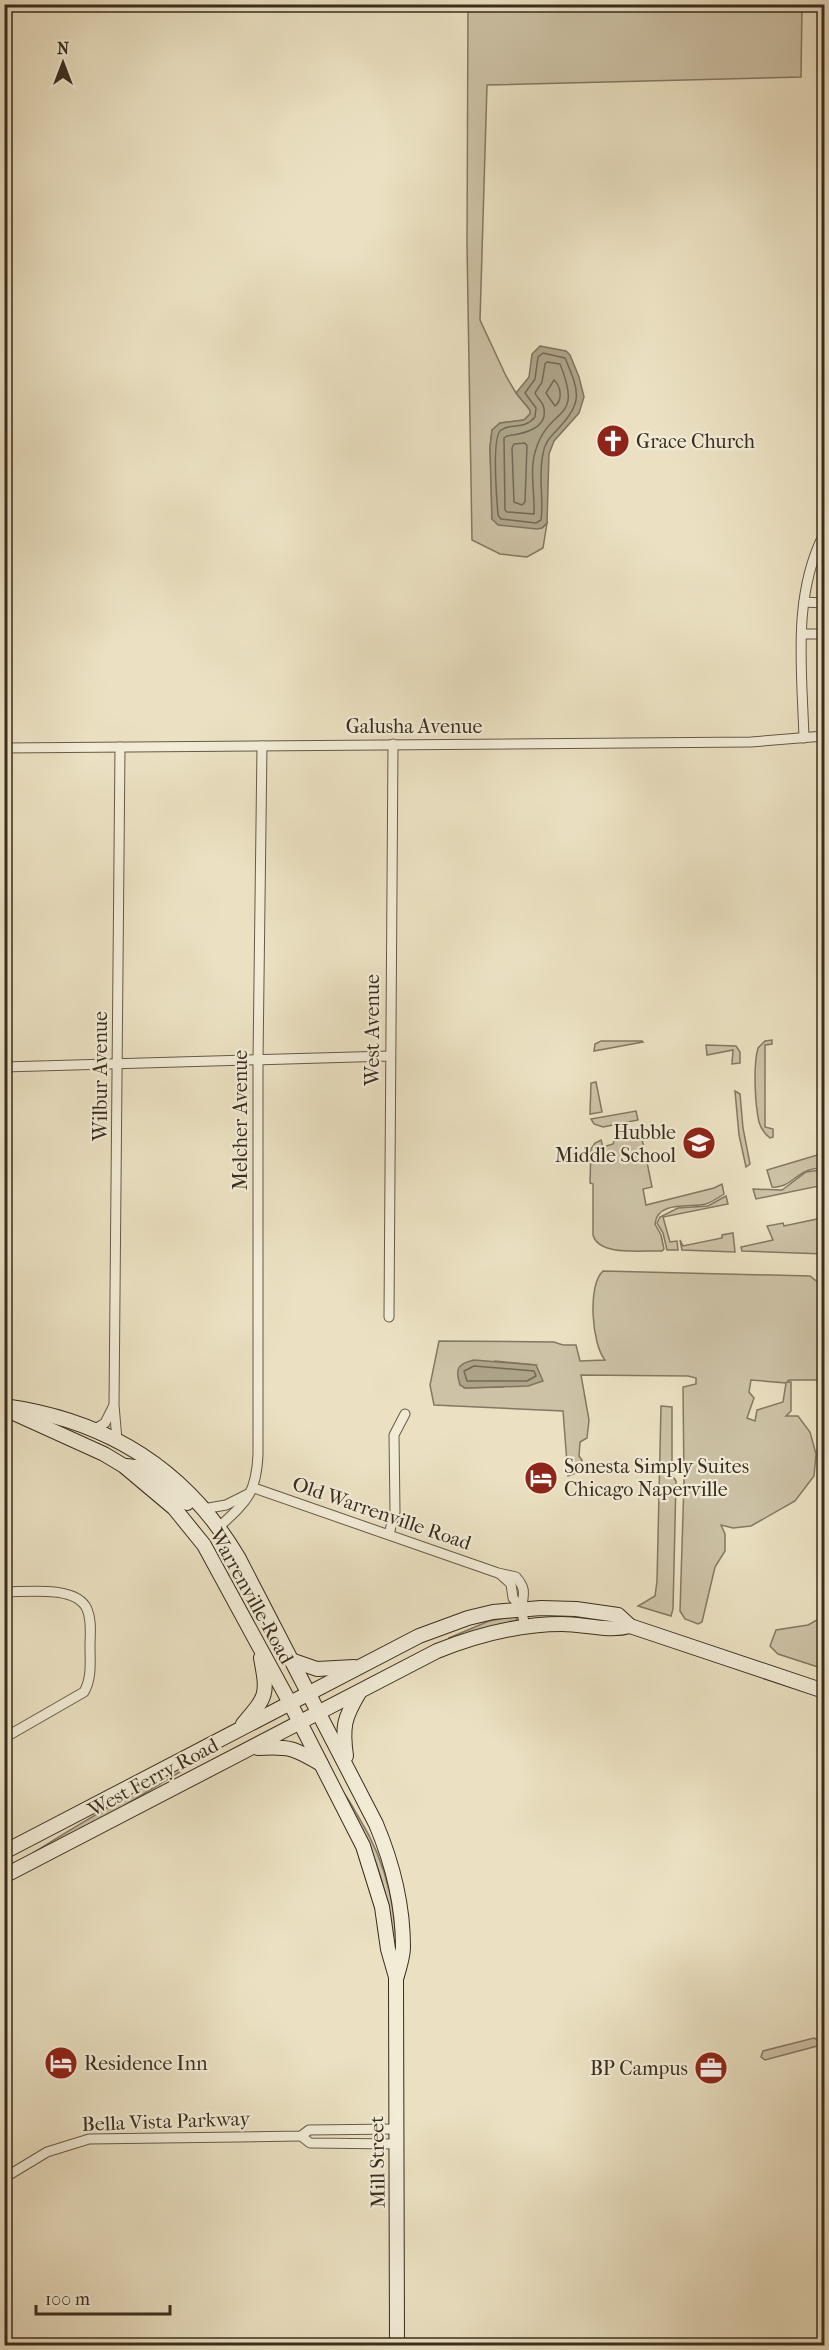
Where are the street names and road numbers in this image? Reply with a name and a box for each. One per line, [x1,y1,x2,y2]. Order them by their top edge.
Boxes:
street label: Galusha Avenue [346,715,482,738]
street label: West Avenue [361,974,384,1087]
street label: Wilbur Avenue [89,1011,112,1142]
street label: Melcher Avenue [229,1050,252,1190]
street label: Old Warrenville Road [289,1472,475,1555]
street label: Warrenville Road [204,1524,299,1669]
street label: West Ferry Road [83,1733,223,1822]
street label: Bella Vista Parkway [81,2107,252,2136]
street label: Mill Street [365,2116,390,2208]

